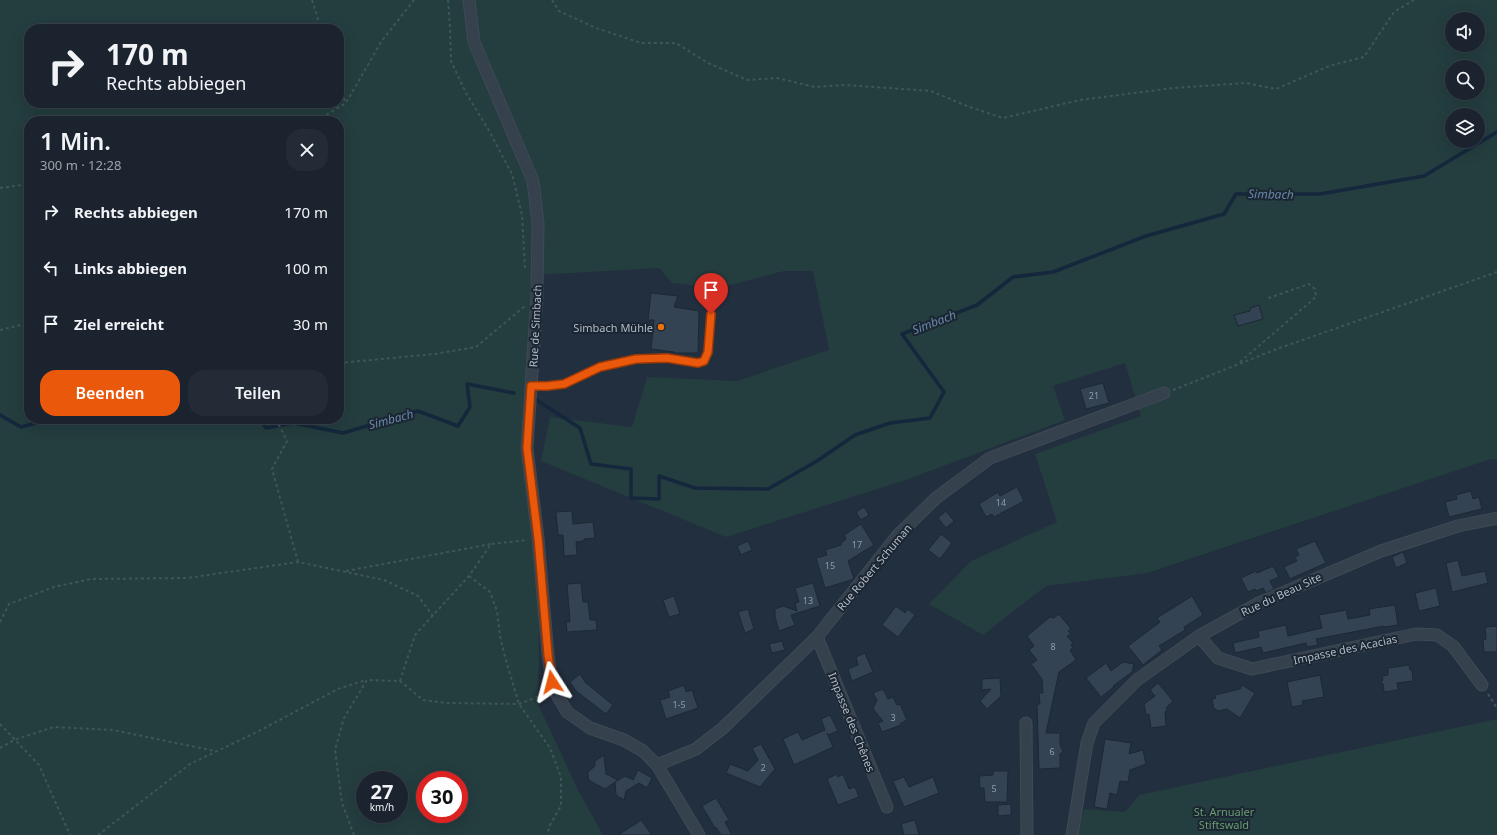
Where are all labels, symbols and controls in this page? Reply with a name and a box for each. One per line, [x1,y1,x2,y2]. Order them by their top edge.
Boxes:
map controls [1445,12,1485,148]
button: sound [1445,12,1485,52]
text: 170 m [106,35,189,73]
icon: right [40,40,92,92]
button: search [1445,60,1485,100]
text: Rechts abbiegen [106,71,246,95]
button: layers [1445,108,1485,148]
text: 1 Min. [40,124,111,157]
button: close [286,129,328,171]
text: 300 m · 12:28 [40,156,121,174]
water label: Simbach [1248,185,1294,203]
icon: right [40,201,62,223]
text: Rechts abbiegen [74,202,198,222]
text: 170 m [284,202,328,222]
icon: left [40,257,62,279]
text: Links abbiegen [74,258,187,278]
text: 100 m [284,258,328,278]
pin [694,273,728,314]
icon: arrive [700,279,722,301]
street label: Rue de Simbach [525,284,545,368]
water label: Simbach [910,306,958,338]
icon: arrive [40,313,62,335]
text: Ziel erreicht [74,314,164,334]
text: 30 m [293,314,328,334]
place label: Simbach Mühle [573,320,653,335]
marker: Simbach Mühle [656,322,666,332]
button: Beenden [40,370,180,416]
button: Teilen [188,370,328,416]
house number: 21 [1089,389,1099,402]
water label: Simbach [367,405,415,433]
house number: 14 [996,496,1006,509]
street label: Rue Robert Schuman [833,521,915,613]
house number: 17 [852,538,862,551]
house number: 15 [825,559,835,572]
street label: Rue du Beau Site [1238,569,1324,619]
house number: 13 [803,594,813,607]
street label: Impasse des Acacias [1292,631,1398,667]
house number: 8 [1050,640,1056,653]
position arrow [531,661,573,703]
street label: Impasse des Chênes [825,670,879,774]
house number: 1-5 [672,698,686,711]
house number: 3 [890,711,896,724]
house number: 6 [1049,745,1055,758]
house number: 2 [760,761,766,774]
speed limit sign: 30 [416,771,468,823]
text: 27 [371,778,393,805]
house number: 5 [991,782,997,795]
text: km/h [370,800,394,814]
park label: St. Arnualer Stiftswald [1194,804,1255,832]

